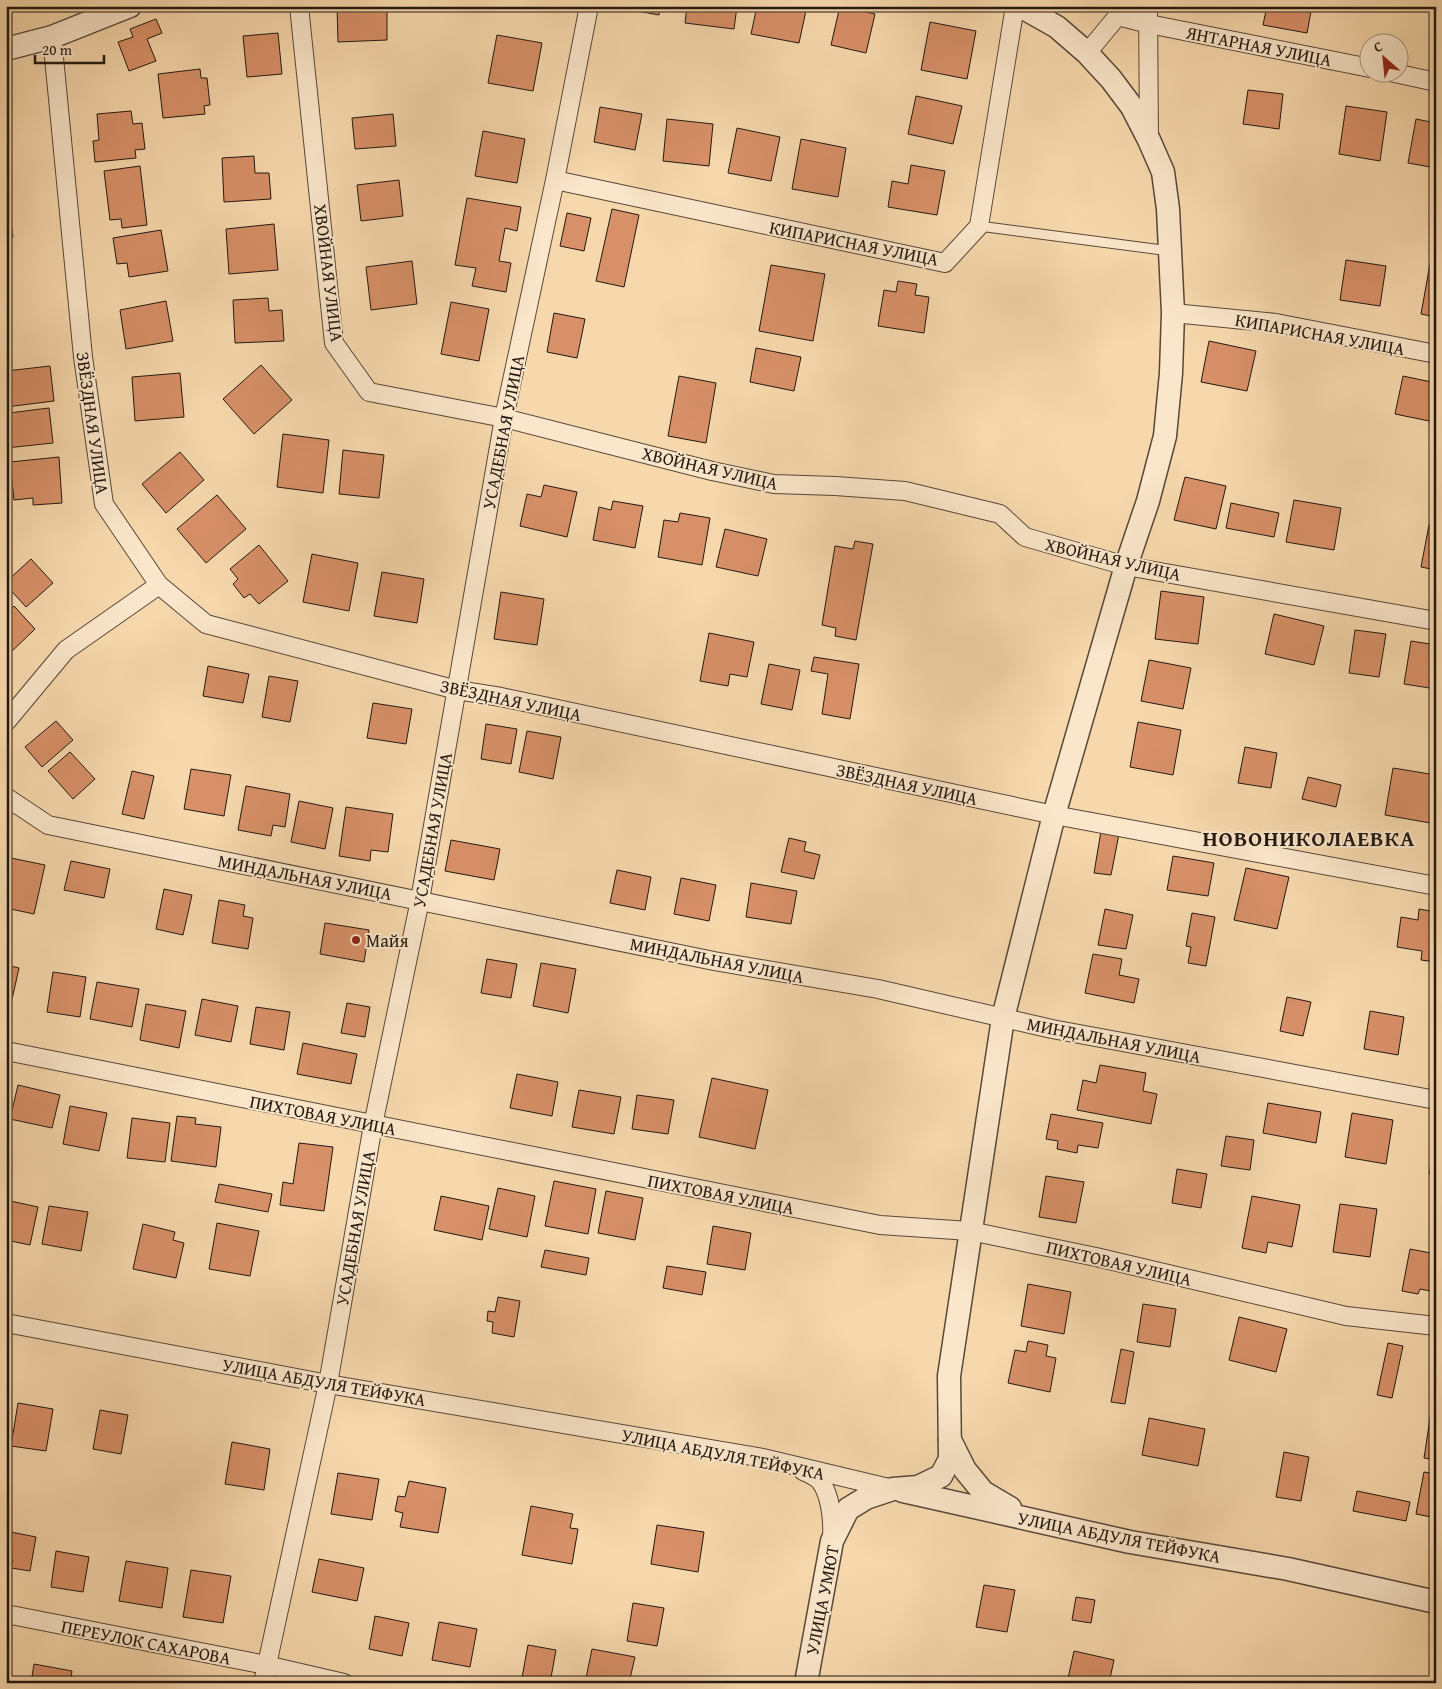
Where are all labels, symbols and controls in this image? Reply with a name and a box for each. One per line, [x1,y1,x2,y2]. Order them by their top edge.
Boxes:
street label: ЯНТАРНАЯ УЛИЦА [1183,18,1334,73]
scale bar [35,32,104,64]
north arrow [1360,32,1410,82]
text: С [1370,36,1386,57]
text: 20 m [42,39,73,60]
street label: ХВОЙНАЯ УЛИЦА [307,202,351,344]
street label: КИПАРИСНАЯ УЛИЦА [767,213,941,273]
street label: КИПАРИСНАЯ УЛИЦА [1233,306,1407,362]
street label: ЗВЁЗДНАЯ УЛИЦА [70,350,116,496]
street label: УСАДЕБНАЯ УЛИЦА [475,352,531,512]
street label: ХВОЙНАЯ УЛИЦА [639,439,781,497]
street label: ХВОЙНАЯ УЛИЦА [1042,530,1184,588]
street label: ЗВЁЗДНАЯ УЛИЦА [438,672,584,728]
street label: УСАДЕБНАЯ УЛИЦА [405,750,459,910]
street label: ЗВЁЗДНАЯ УЛИЦА [834,756,980,812]
district label: НОВОНИКОЛАЕВКА [1203,822,1415,854]
street label: МИНДАЛЬНАЯ УЛИЦА [216,847,394,907]
place label: Майя [366,927,409,954]
street label: МИНДАЛЬНАЯ УЛИЦА [628,930,806,990]
marker: Майя [350,934,362,946]
street label: МИНДАЛЬНАЯ УЛИЦА [1025,1010,1203,1070]
street label: ПИХТОВАЯ УЛИЦА [247,1088,399,1142]
street label: УСАДЕБНАЯ УЛИЦА [328,1148,382,1308]
street label: ПИХТОВАЯ УЛИЦА [645,1167,797,1221]
street label: ПИХТОВАЯ УЛИЦА [1044,1233,1195,1293]
street label: УЛИЦА АБДУЛЯ ТЕЙФУКА [220,1351,428,1413]
street label: УЛИЦА АБДУЛЯ ТЕЙФУКА [619,1421,827,1487]
street label: УЛИЦА АБДУЛЯ ТЕЙФУКА [1015,1504,1223,1570]
street label: УЛИЦА УМЮТ [798,1543,846,1657]
street label: ПЕРЕУЛОК САХАРОВА [59,1612,233,1672]

